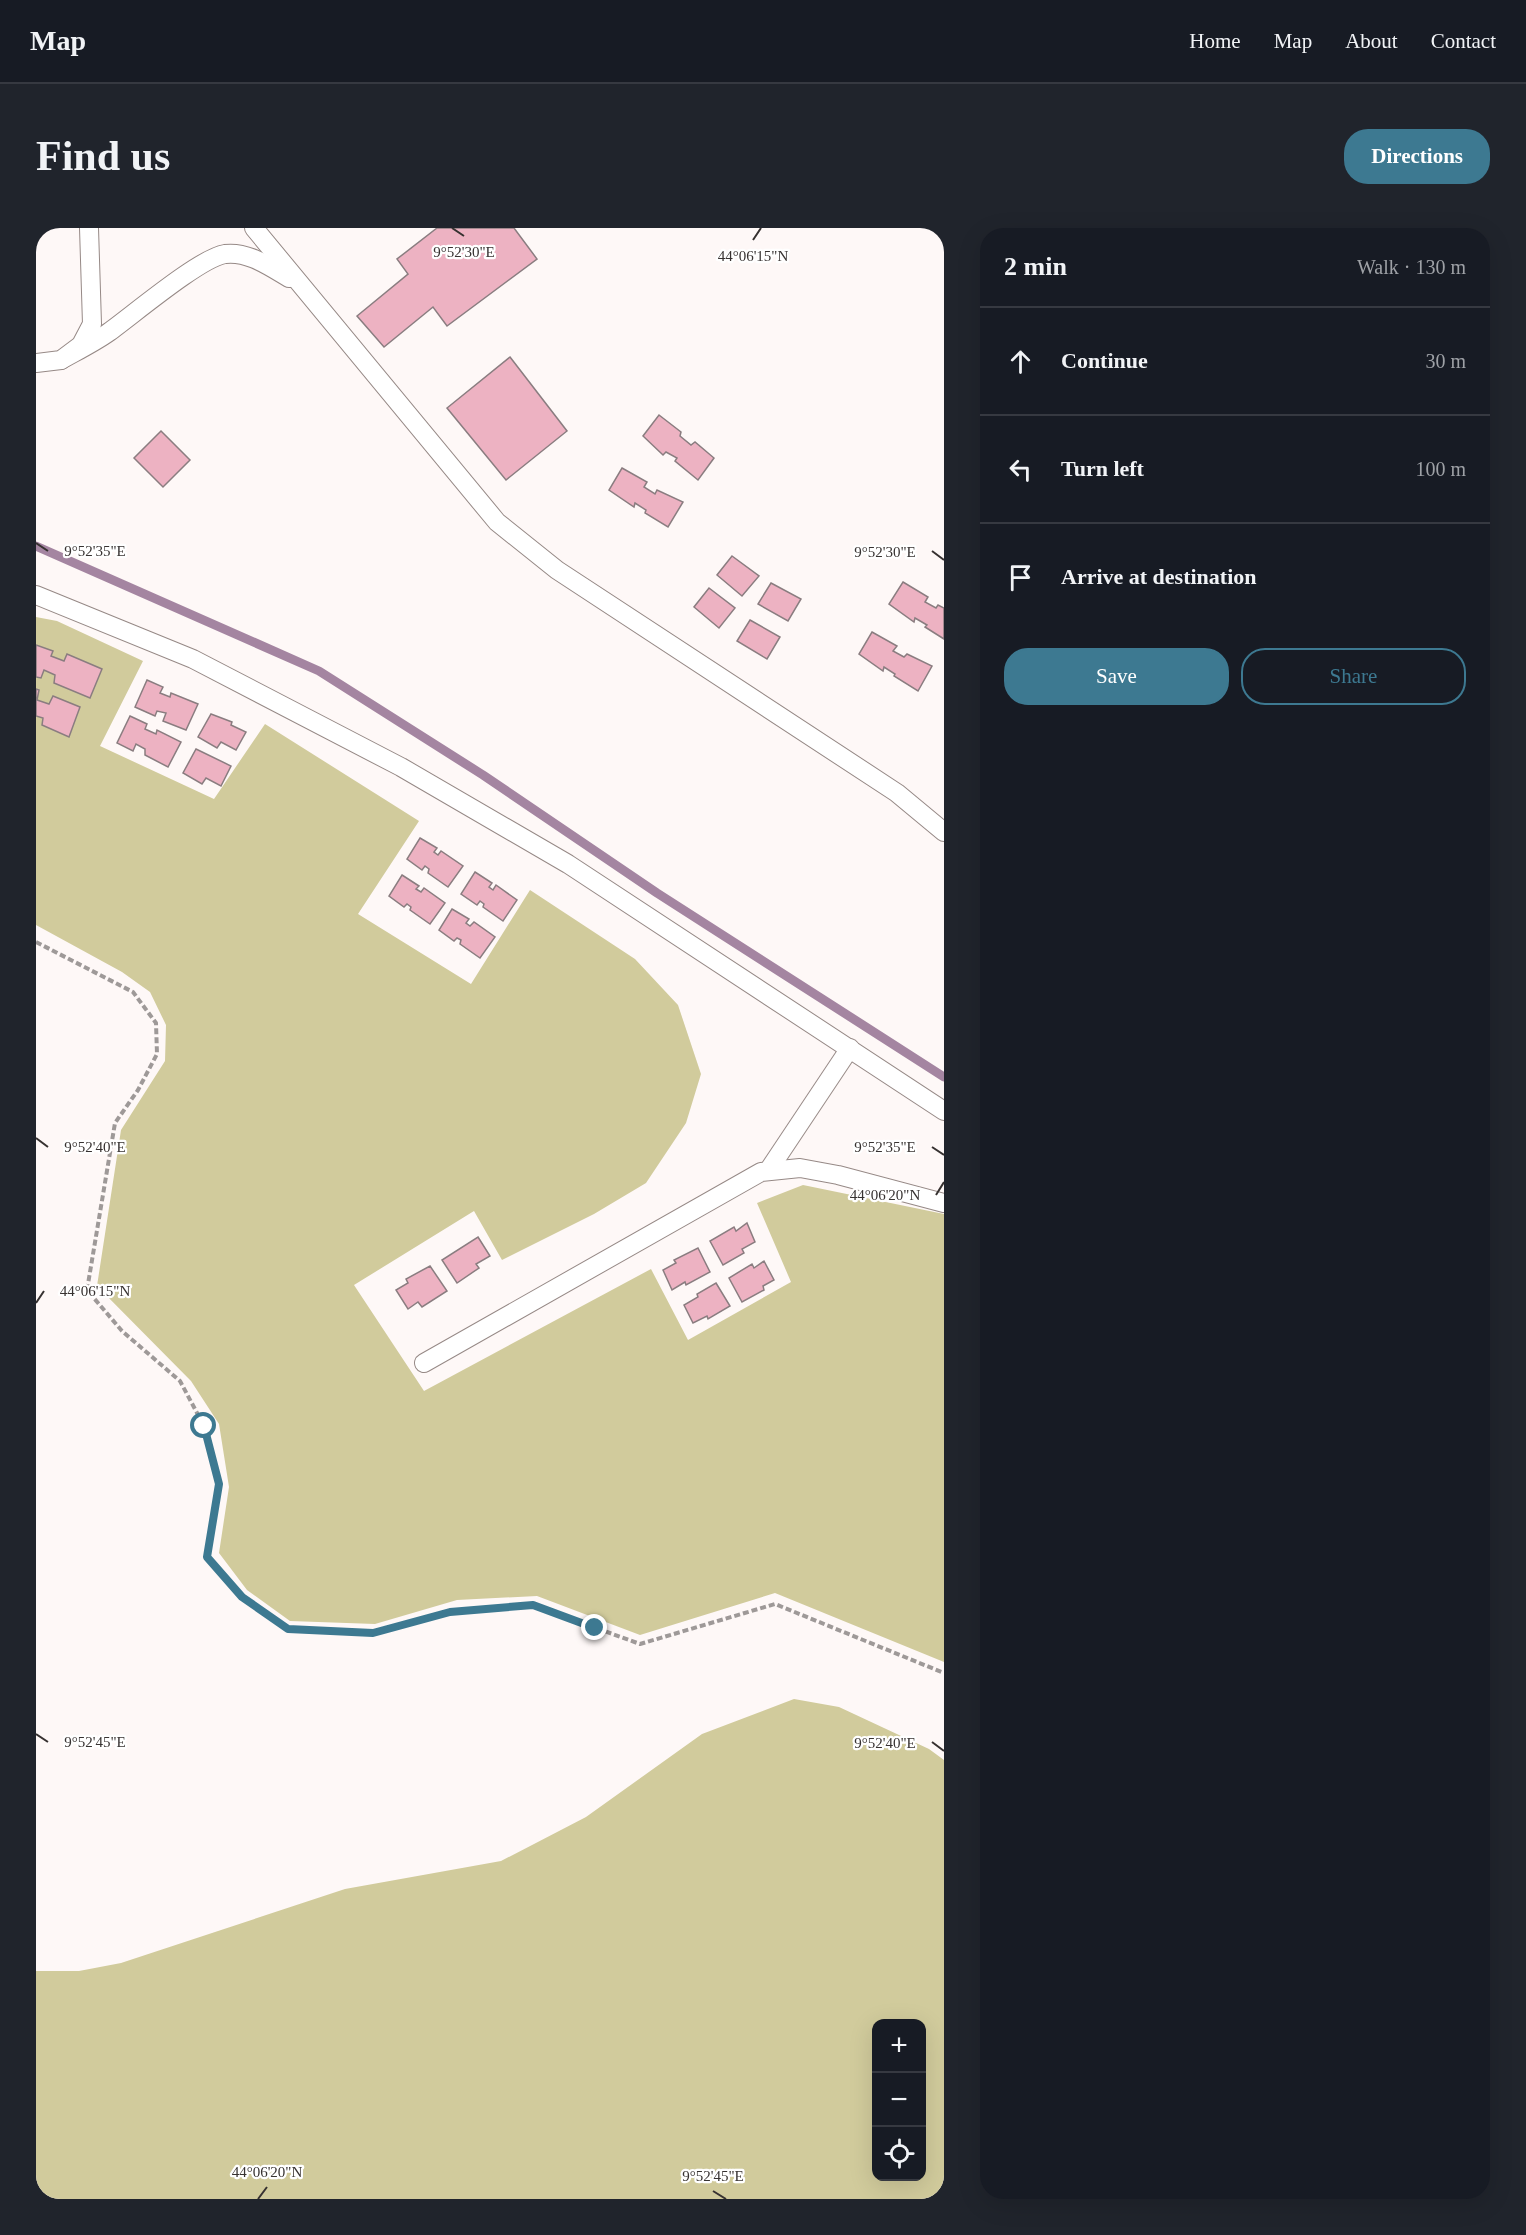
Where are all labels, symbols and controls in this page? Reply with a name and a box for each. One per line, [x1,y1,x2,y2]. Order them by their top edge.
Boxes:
text: Map [30,25,86,56]
text: Home [1189,29,1241,53]
text: Map [1274,29,1312,53]
text: About [1345,29,1398,53]
text: Contact [1431,29,1496,53]
button: Directions [1344,129,1490,184]
text: Find us [36,133,170,179]
text: 9°52'30"E [433,244,495,260]
text: 44°06'15"N [718,248,788,264]
text: 2 min [1004,252,1067,281]
text: Walk · 130 m [1357,256,1466,278]
icon: ahead [1004,345,1037,378]
text: Continue [1061,348,1148,373]
text: 30 m [1425,350,1466,372]
icon: left [1004,453,1037,486]
text: Turn left [1061,456,1144,481]
text: 100 m [1415,458,1466,480]
text: 9°52'35"E [64,543,126,559]
text: 9°52'30"E [854,544,916,560]
icon: arrive [1004,561,1037,594]
text: Arrive at destination [1061,564,1257,589]
button: Save [1004,648,1229,705]
button: Share [1241,648,1466,705]
text: 9°52'40"E [64,1139,126,1155]
text: 9°52'35"E [854,1139,916,1155]
text: 44°06'20"N [850,1187,920,1203]
text: 44°06'15"N [60,1283,130,1299]
route start [190,1412,216,1438]
route end [581,1614,607,1640]
text: 9°52'45"E [64,1734,126,1750]
text: 9°52'40"E [854,1735,916,1751]
map controls [872,2019,926,2181]
button: + [872,2019,926,2073]
button: − [872,2073,926,2127]
button: locate [872,2127,926,2181]
text: 44°06'20"N [232,2164,302,2180]
text: 9°52'45"E [682,2168,744,2184]

